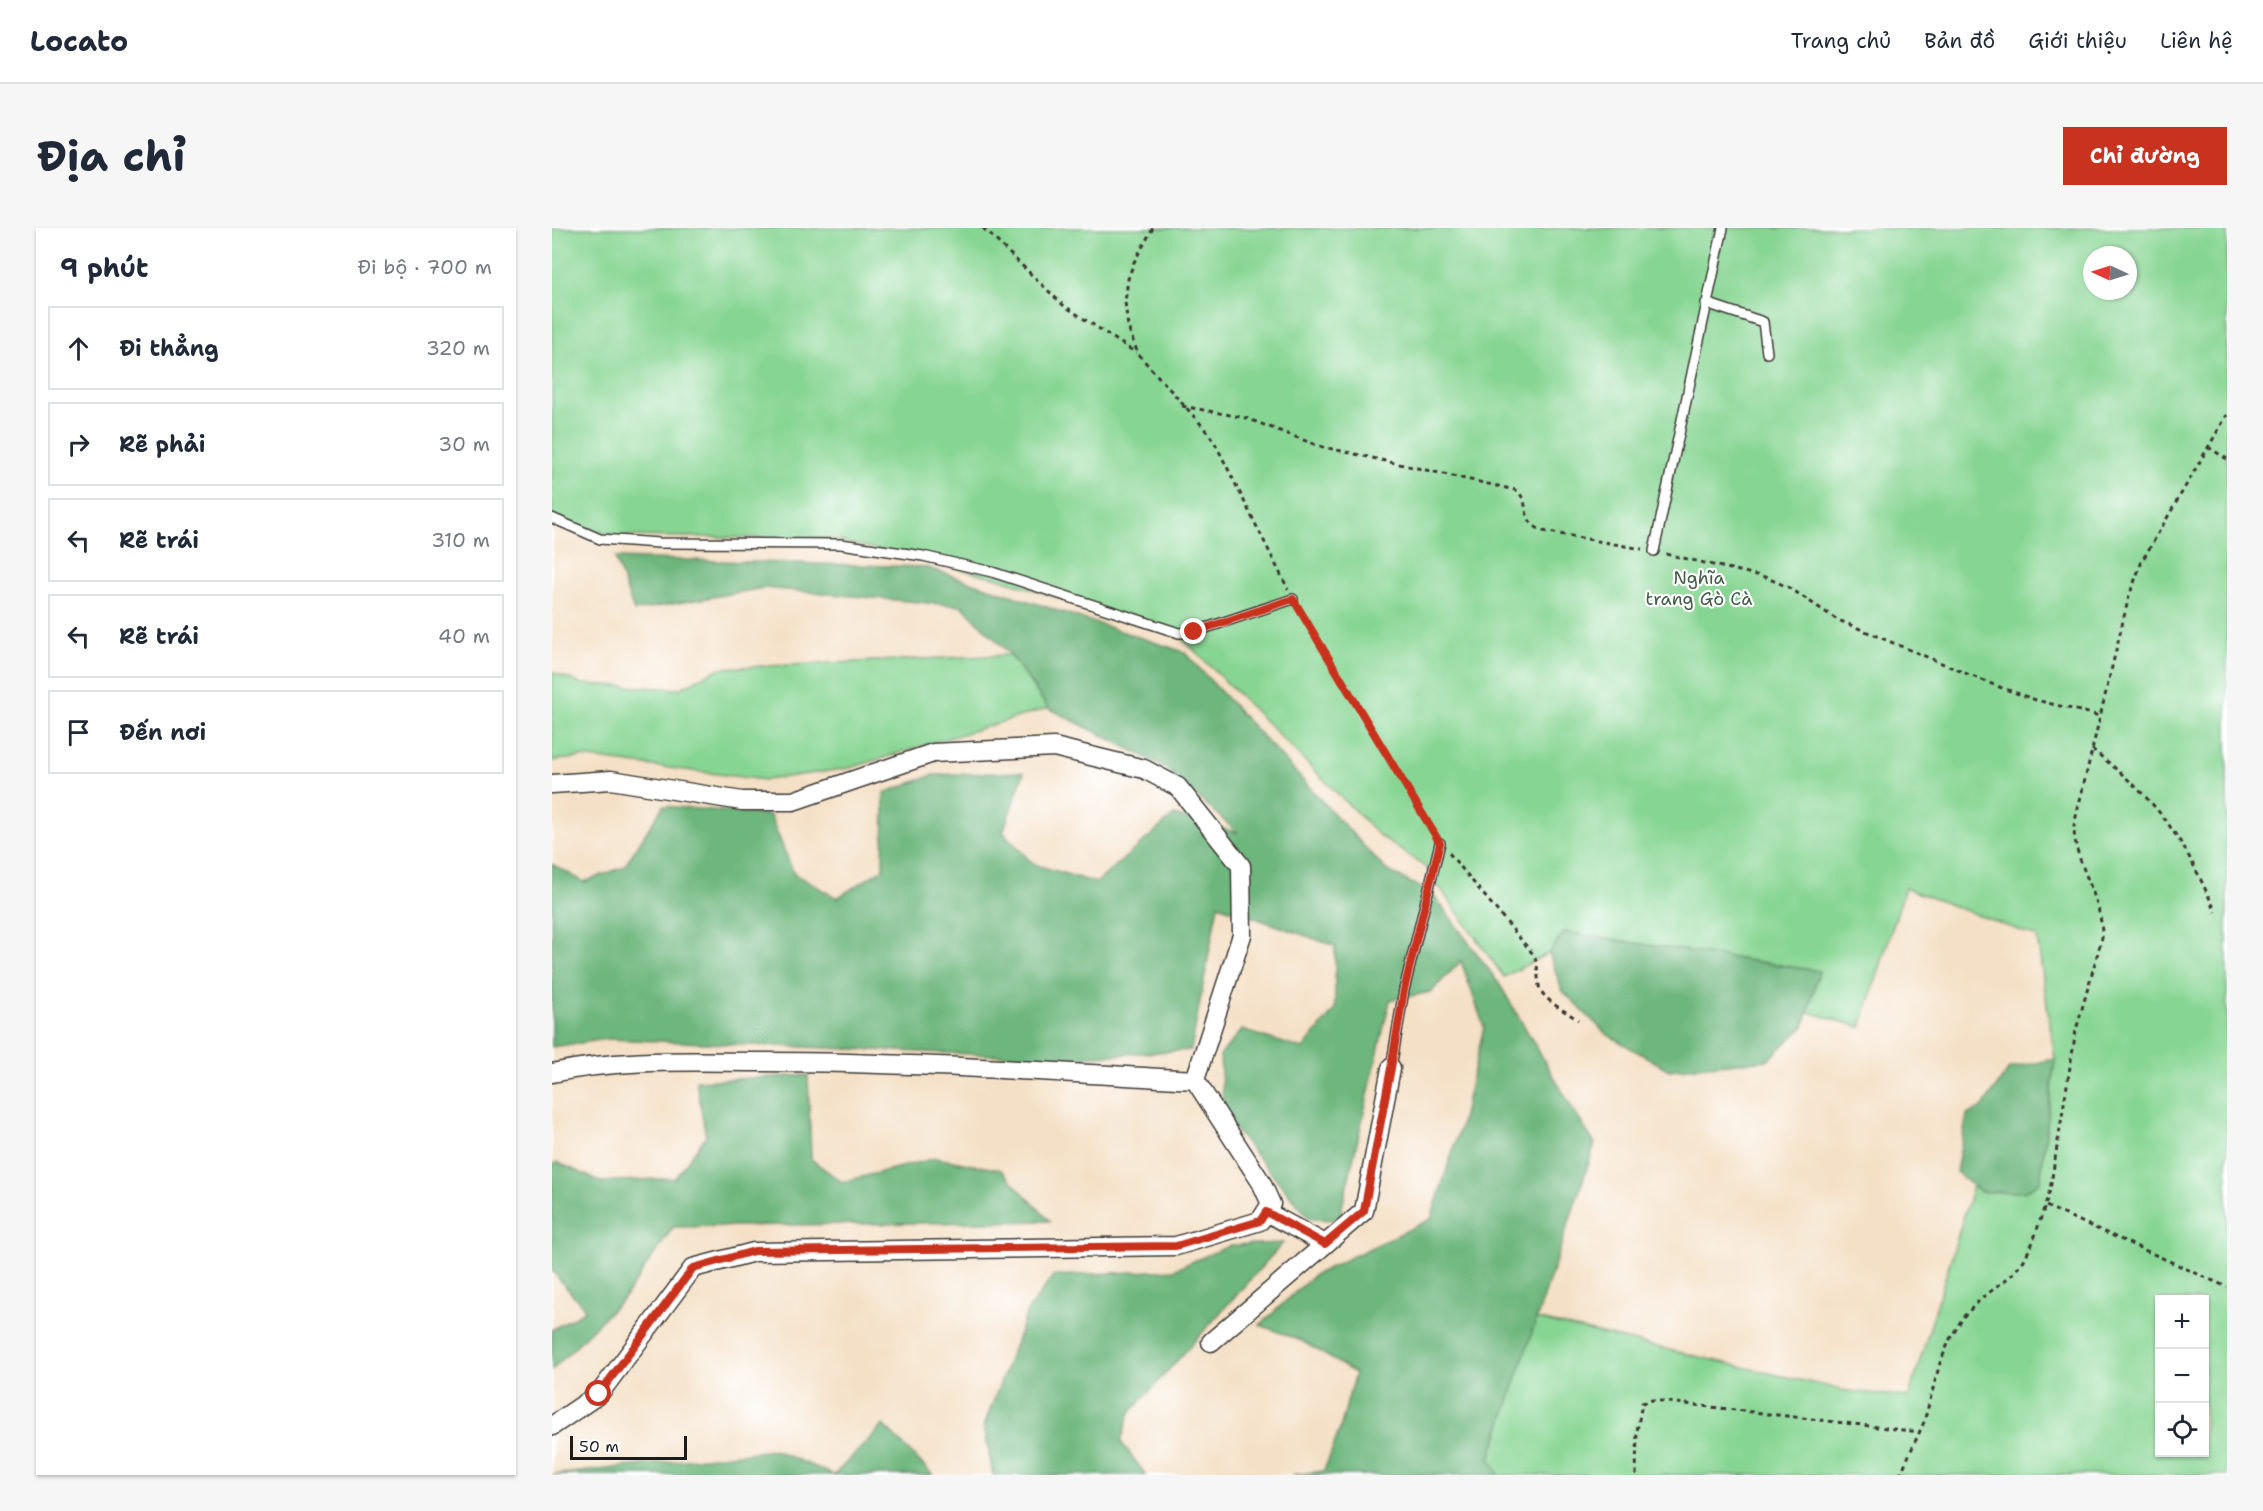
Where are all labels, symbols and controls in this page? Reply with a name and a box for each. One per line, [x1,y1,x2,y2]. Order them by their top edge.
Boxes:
text: Locato [30,22,128,60]
text: Trang chủ [1791,27,1891,55]
text: Bản đồ [1924,27,1995,55]
text: Giới thiệu [2028,27,2127,55]
text: Liên hệ [2160,27,2233,55]
button: Chỉ đường [2063,127,2227,185]
text: Địa chỉ [36,128,185,184]
north arrow [2083,246,2137,300]
text: 9 phút [60,250,149,285]
text: Đi bộ · 700 m [357,254,492,280]
icon: ahead [62,332,95,365]
text: Đi thẳng [119,334,219,363]
text: 320 m [426,335,490,361]
icon: right [62,428,95,461]
text: Rẽ phải [119,430,205,459]
text: 30 m [438,431,490,457]
icon: left [62,524,95,557]
text: Rẽ trái [119,526,199,555]
text: 310 m [431,527,490,553]
park label: Nghĩa trang Gò Cà [1646,566,1752,611]
route end [1180,618,1206,644]
icon: left [62,620,95,653]
text: Rẽ trái [119,622,199,651]
text: 40 m [438,623,490,649]
icon: arrive [62,716,95,749]
text: Đến nơi [119,718,206,747]
map controls [2155,1295,2209,1457]
button: + [2155,1295,2209,1349]
button: − [2155,1349,2209,1403]
route start [585,1380,611,1406]
button: locate [2155,1403,2209,1457]
scale bar [570,1433,687,1460]
text: 50 m [579,1436,619,1457]

